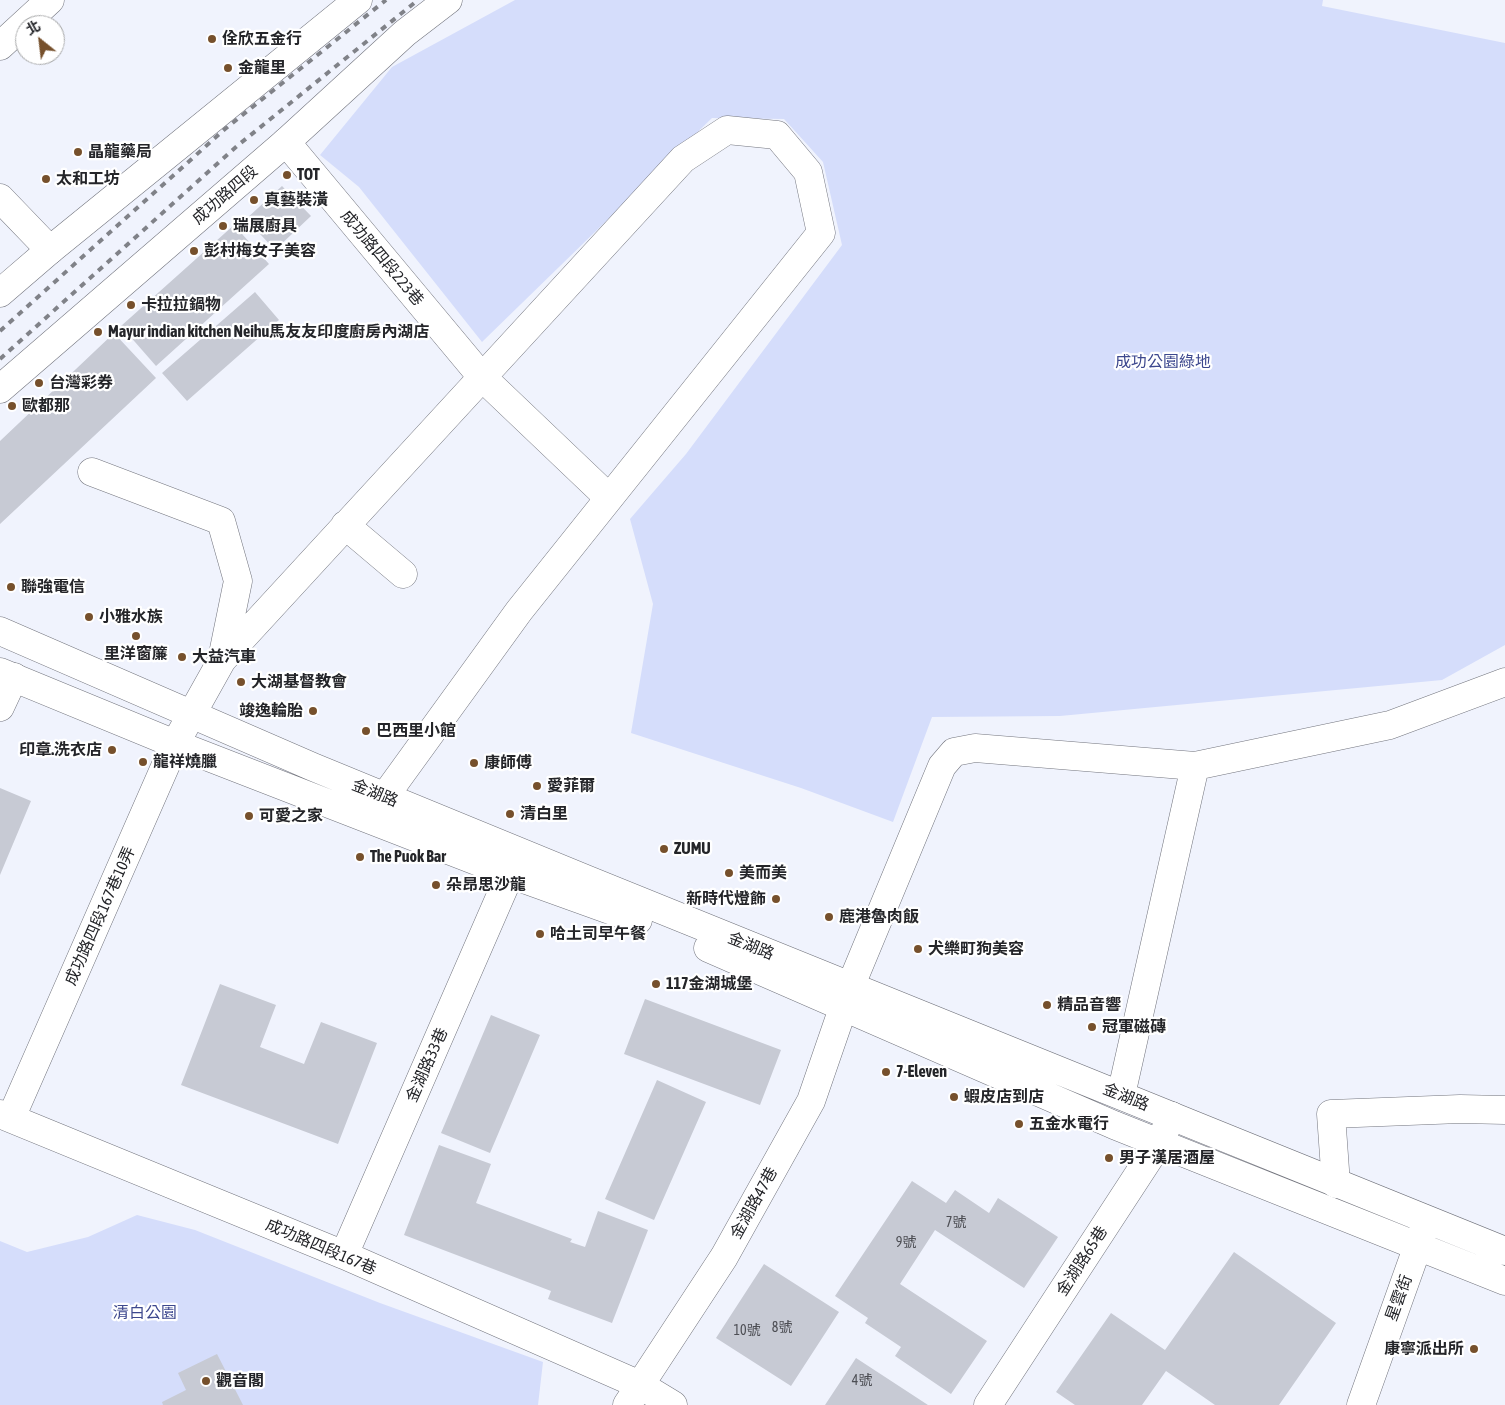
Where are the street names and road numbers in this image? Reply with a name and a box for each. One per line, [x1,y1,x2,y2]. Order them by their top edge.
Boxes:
street label: 成功路四段 [189,162,261,228]
street label: 成功路四段223巷 [337,206,427,310]
street label: 金湖路 [349,775,401,811]
street label: 成功路四段167巷10弄 [61,844,139,988]
street label: 金湖路 [725,928,777,964]
street label: 金湖路33巷 [402,1025,452,1105]
street label: 金湖路 [1100,1079,1152,1115]
street label: 金湖路47巷 [726,1164,782,1242]
street label: 成功路四段167巷 [263,1215,379,1279]
street label: 金湖路65巷 [1052,1223,1112,1299]
street label: 星雲街 [1382,1272,1416,1324]

